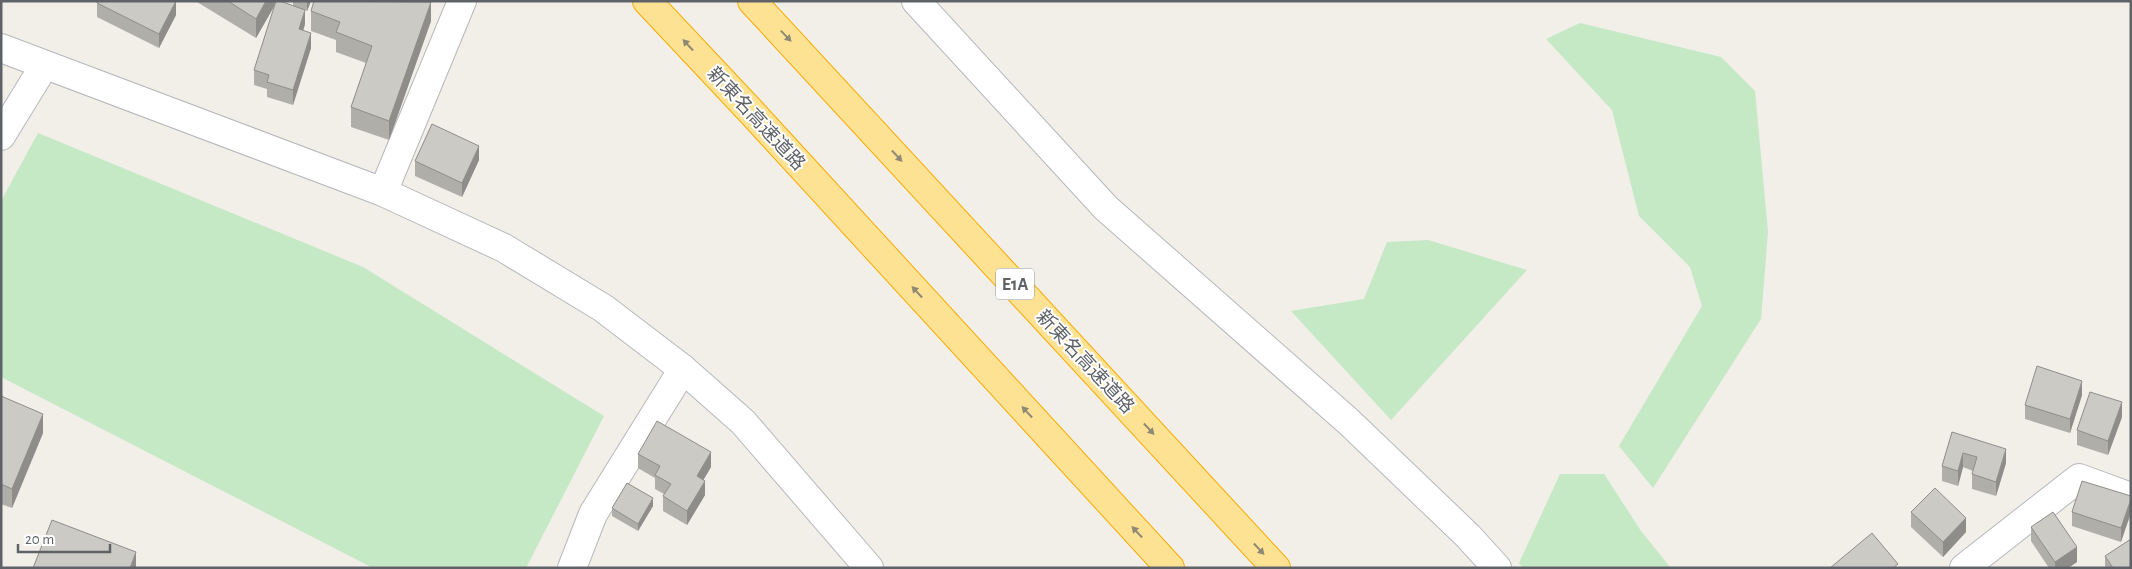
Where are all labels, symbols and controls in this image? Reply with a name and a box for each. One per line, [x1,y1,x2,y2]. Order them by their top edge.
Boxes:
one-way arrow [780,30,792,42]
one-way arrow [682,39,694,51]
street label: 新東名高速道路 [704,63,810,174]
one-way arrow [891,149,902,162]
road number: E1A [996,268,1034,300]
one-way arrow [911,287,923,299]
street label: 新東名高速道路 [1033,306,1139,417]
one-way arrow [1021,407,1033,419]
one-way arrow [1143,423,1155,435]
scale bar [18,522,110,554]
one-way arrow [1131,526,1143,538]
text: 20 m [25,532,54,547]
one-way arrow [1253,542,1265,554]

